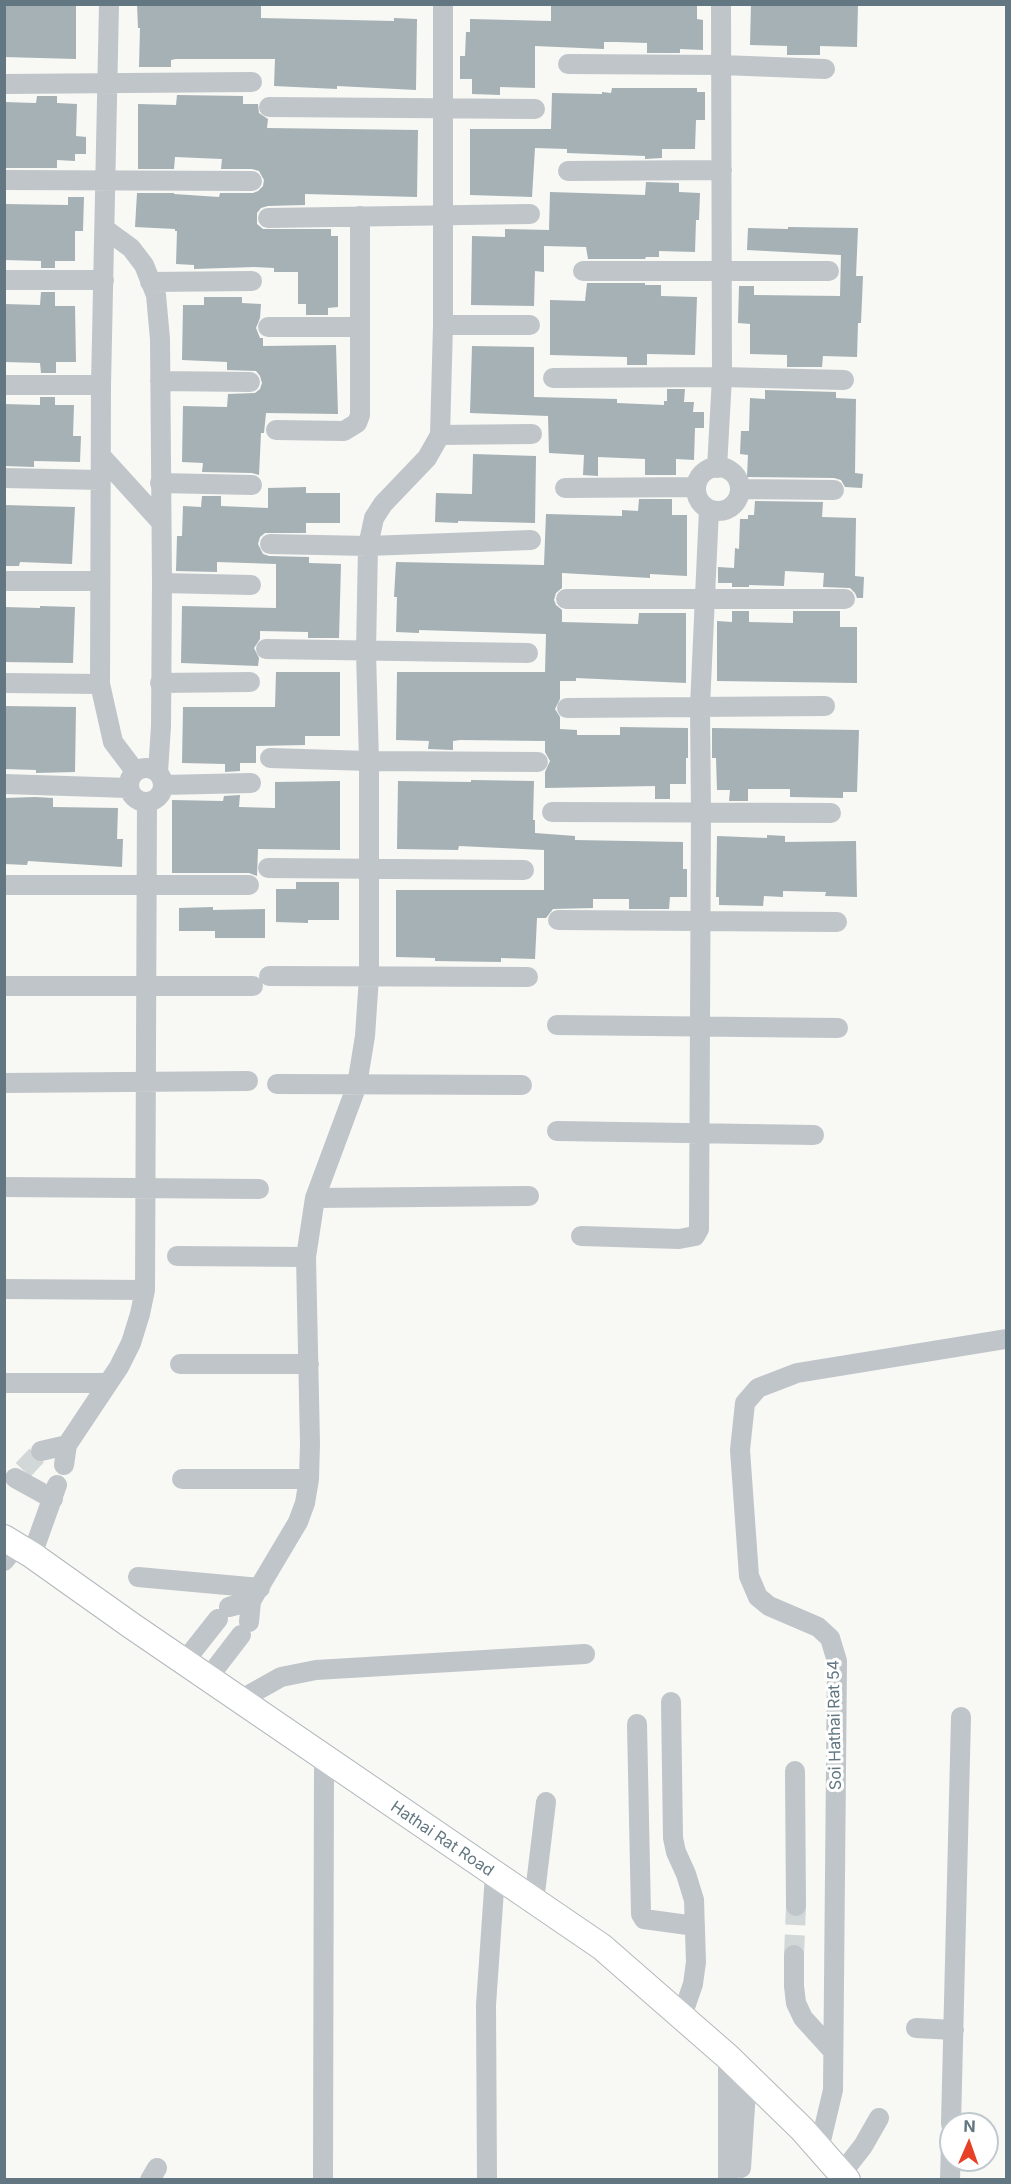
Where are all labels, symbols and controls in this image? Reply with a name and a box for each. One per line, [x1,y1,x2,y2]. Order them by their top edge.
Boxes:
street label: Soi Hathai Rat 54 [824,1660,846,1790]
street label: Hathai Rat Road [387,1797,497,1881]
north arrow [939,2112,999,2172]
text: N [963,2116,976,2136]

